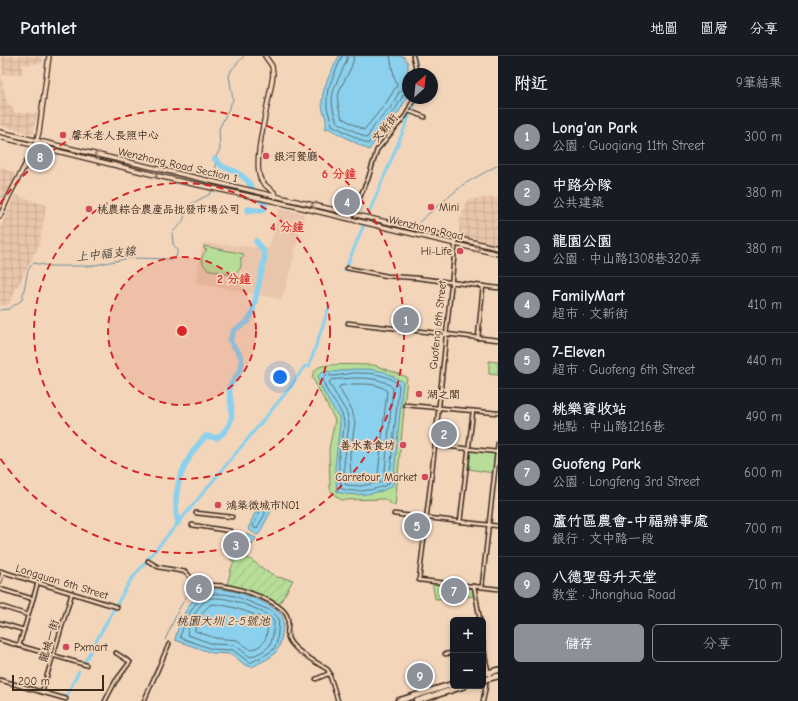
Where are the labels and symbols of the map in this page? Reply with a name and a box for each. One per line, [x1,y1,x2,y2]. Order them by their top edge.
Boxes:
north arrow [402,68,438,104]
street label: 文新街 [369,110,401,145]
place label: 馨禾老人長照中心 [71,129,159,142]
marker: 馨禾老人長照中心 [58,130,68,140]
pin: 8 [27,142,53,172]
street label: Wenzhong Road Section 1 [117,145,239,185]
place label: 銀河餐廳 [274,150,318,163]
marker: 銀河餐廳 [261,151,271,161]
one-way arrow [94,152,100,160]
text: 6 分鐘 [322,167,356,181]
one-way arrow [151,170,158,178]
pin: 4 [334,187,360,217]
place label: Mini [439,201,459,214]
one-way arrow [311,202,317,210]
marker: Mini [426,202,436,212]
place label: 桃農綜合農產品批發市場公司 [97,203,240,216]
marker: 桃農綜合農產品批發市場公司 [84,204,94,214]
street label: Wenzhong Road [387,213,465,243]
text: 4 分鐘 [270,220,304,234]
water label: 上中福支線 [75,244,138,264]
place label: Hi-Life [421,245,452,258]
one-way arrow [473,245,480,253]
marker: Hi-Life [455,246,465,256]
text: 2 分鐘 [217,272,251,286]
street label: Guofeng 6th Street [427,279,449,370]
pin: 1 [393,305,419,335]
centre of rings [175,324,189,338]
your location [270,367,290,387]
place label: 湖之閣 [427,388,460,401]
marker: 湖之閣 [414,389,424,399]
pin: 2 [431,419,457,449]
place label: 善水素食坊 [340,439,395,452]
marker: 善水素食坊 [398,440,408,450]
place label: Carrefour Market [335,471,418,484]
marker: Carrefour Market [420,472,430,482]
place label: 鴻築微城市NO1 [226,499,300,512]
marker: 鴻築微城市NO1 [213,500,223,510]
pin: 5 [404,511,430,541]
pin: 3 [223,530,249,560]
street label: Longquan 6th Street [14,562,111,602]
pin: 6 [186,573,212,603]
pin: 7 [441,576,467,606]
water label: 桃園大圳 2-5號池 [176,614,271,628]
street label: 龍城一街 [36,617,62,664]
place label: Pxmart [74,641,109,654]
marker: Pxmart [61,642,71,652]
pin: 9 [407,661,433,691]
scale bar [12,673,104,692]

